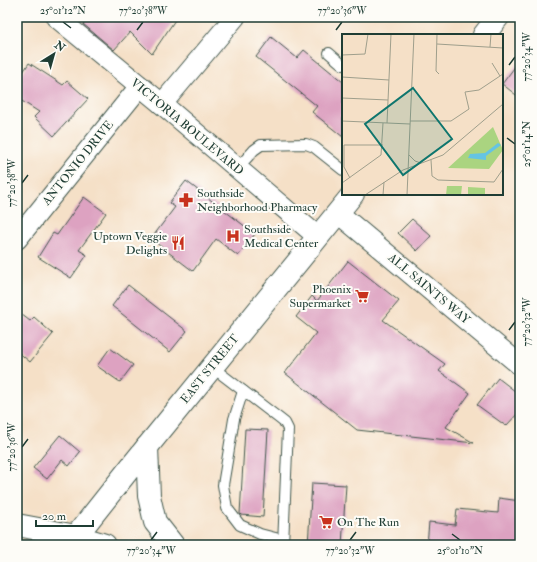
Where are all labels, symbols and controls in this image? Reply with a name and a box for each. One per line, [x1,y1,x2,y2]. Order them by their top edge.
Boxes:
text: 25°01'12"N [40,5,86,17]
text: 77°20'38"W [119,5,168,17]
text: 77°20'36"W [318,5,367,17]
text: 77°20'34"W [521,32,533,82]
north arrow [34,34,74,74]
inset map [342,34,503,195]
text: N [51,38,68,55]
street label: VICTORIA BOULEVARD [127,75,247,179]
street label: ANTONIO DRIVE [39,117,117,209]
text: 25°01'14"N [521,121,533,167]
text: 77°20'38"W [6,158,18,207]
place label: Southside Neighborhood Pharmacy [197,186,318,215]
pharmacy icon: Southside Neighborhood Pharmacy [178,192,194,208]
place label: Southside Medical Center [244,222,319,251]
hospital icon: Southside Medical Center [225,228,241,244]
place label: Uptown Veggie Delights [93,229,167,258]
restaurant icon: Uptown Veggie Delights [170,235,186,251]
street label: ALL SAINTS WAY [384,250,474,328]
place label: Phoenix Supermarket [289,282,352,311]
supermarket icon: Phoenix Supermarket [354,288,370,304]
text: 77°20'32"W [521,297,533,346]
street label: EAST STREET [178,331,243,407]
text: 77°20'36"W [6,422,18,471]
scale bar [36,502,93,528]
text: 20 m [42,509,67,524]
supermarket icon: On The Run [318,514,334,530]
place label: On The Run [337,515,399,530]
text: 77°20'34"W [126,545,176,557]
text: 77°20'32"W [326,545,375,557]
text: 25°01'10"N [437,545,483,557]

